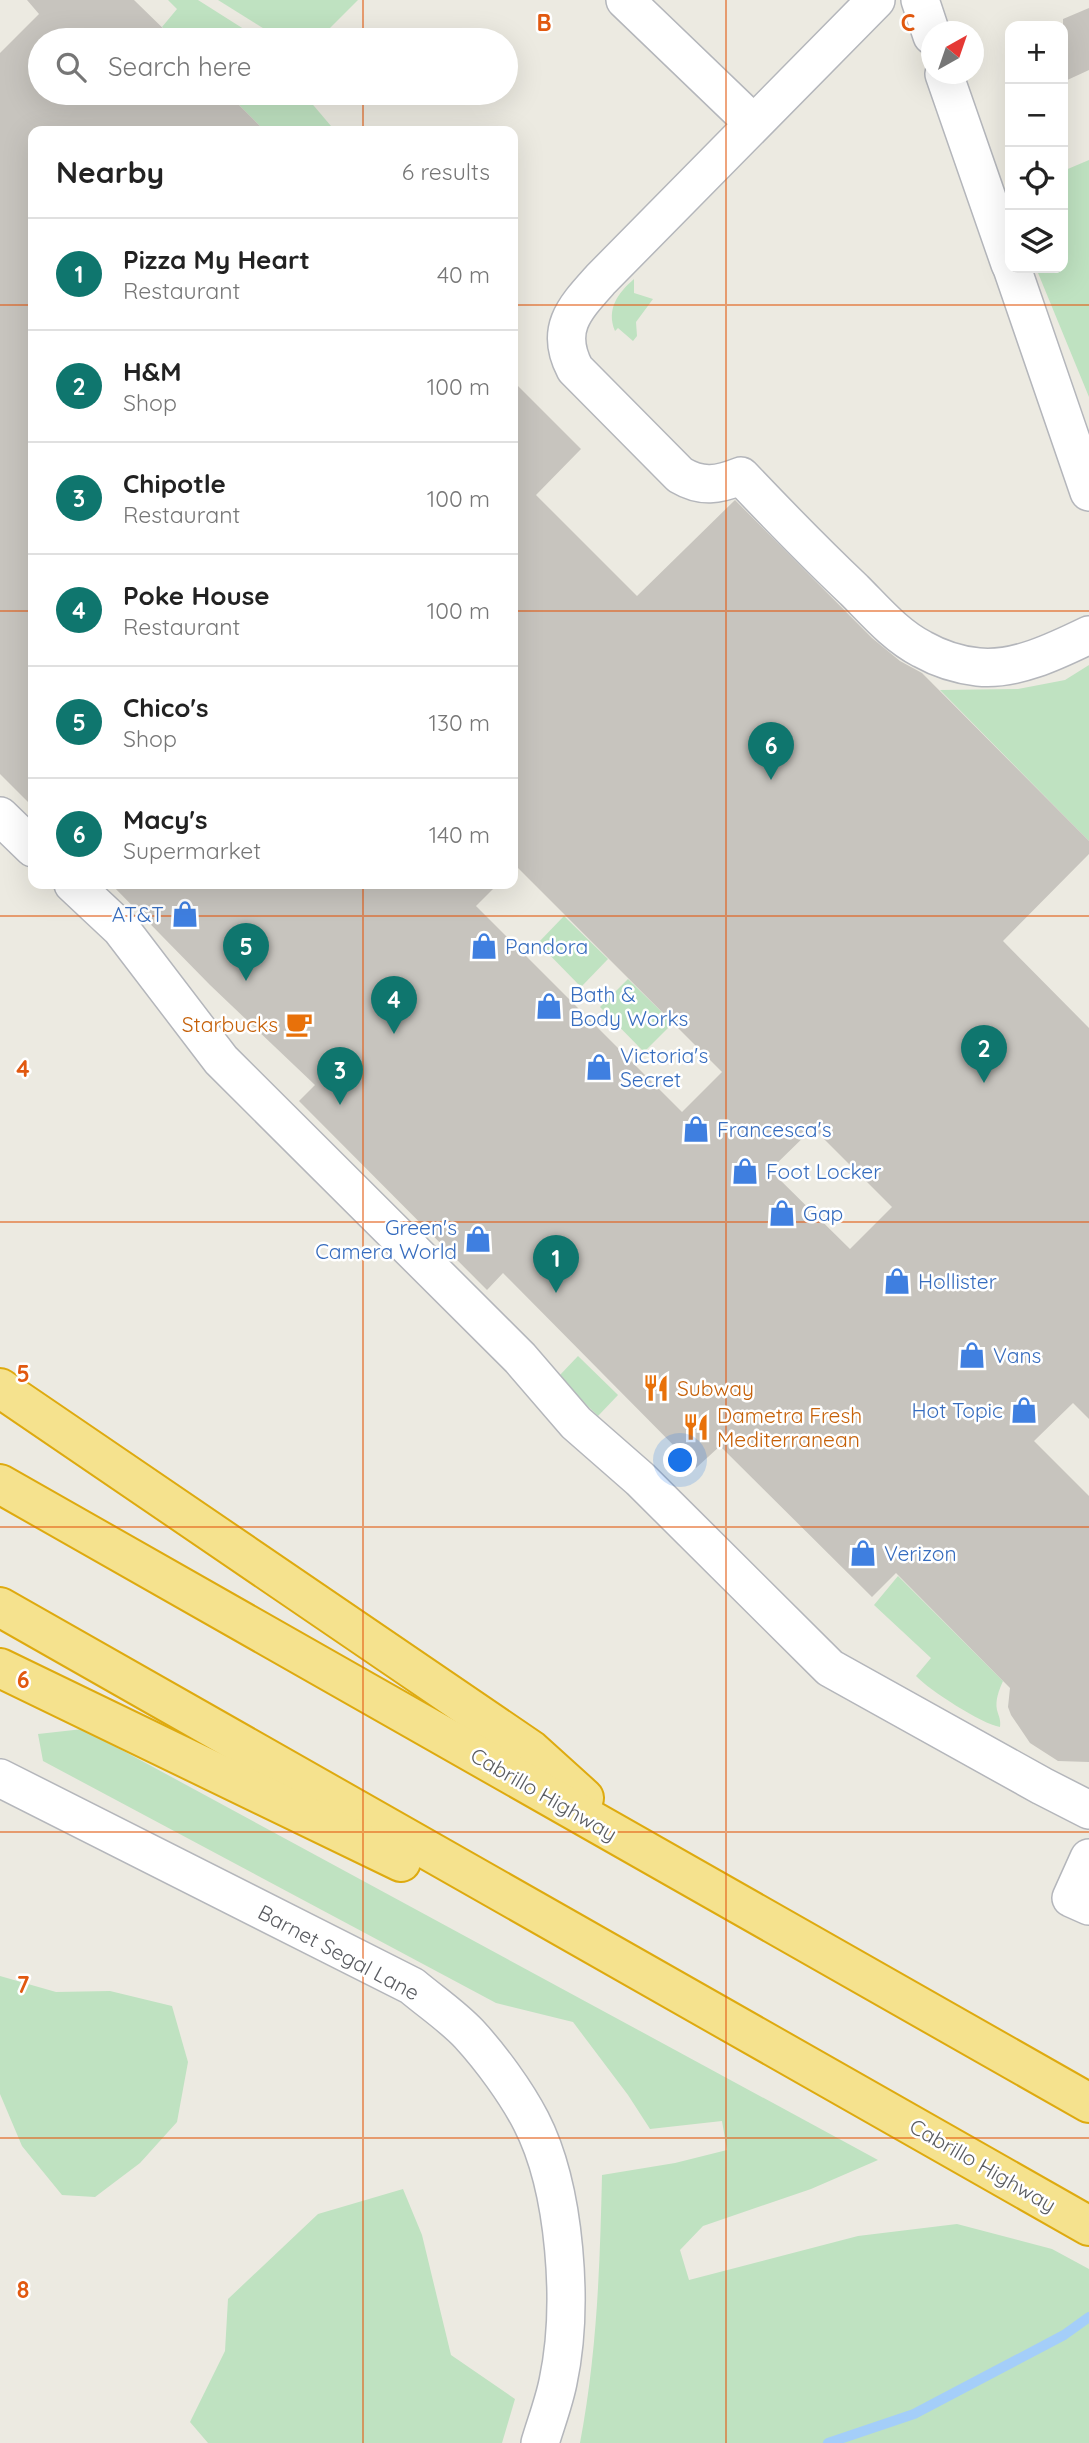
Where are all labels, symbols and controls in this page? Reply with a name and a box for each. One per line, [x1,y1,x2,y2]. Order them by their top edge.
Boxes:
text: B [536,8,552,37]
text: C [901,8,915,37]
north arrow [921,21,984,84]
map controls [1005,21,1068,273]
button: + [1005,21,1068,84]
search box [28,28,518,105]
icon: search [52,48,90,86]
text: Search here [108,50,252,83]
button: − [1005,84,1068,147]
button: locate [1005,147,1068,210]
text: Nearby [56,153,164,191]
text: 6 results [402,157,490,186]
button: layers [1005,210,1068,273]
text: Pizza My Heart [123,243,310,276]
text: 1 [75,260,83,289]
text: 40 m [437,260,490,289]
text: Restaurant [123,276,240,305]
text: H&M [123,355,181,388]
text: 2 [72,372,86,401]
text: 100 m [427,372,490,401]
text: Shop [123,388,177,417]
text: Chipotle [123,467,226,500]
text: 3 [73,484,85,513]
text: 100 m [427,484,490,513]
text: Restaurant [123,500,240,529]
text: Poke House [123,579,270,612]
text: 4 [72,596,86,625]
text: 100 m [427,596,490,625]
text: Restaurant [123,612,240,641]
text: Chico's [123,691,208,724]
text: 5 [72,708,86,737]
text: 130 m [428,708,490,737]
pin: 6 [748,722,794,780]
text: Shop [123,724,177,753]
text: Macy's [123,803,207,836]
text: 6 [73,820,85,849]
text: 140 m [429,820,490,849]
text: Supermarket [123,836,261,865]
shop icon: AT&T [170,899,200,929]
place label: AT&T [112,901,164,927]
pin: 5 [223,923,269,981]
shop icon: Pandora [469,931,499,961]
place label: Pandora [505,933,588,959]
pin: 4 [371,976,417,1034]
place label: Bath & Body Works [570,981,688,1031]
shop icon: Bath & Body Works [534,991,564,1021]
cafe icon: Starbucks [284,1009,314,1039]
place label: Starbucks [182,1011,278,1037]
pin: 2 [961,1025,1007,1083]
place label: Victoria's Secret [620,1042,708,1092]
pin: 3 [317,1047,363,1105]
shop icon: Victoria's Secret [584,1052,614,1082]
text: 4 [16,1054,30,1083]
shop icon: Francesca's [681,1114,711,1144]
place label: Francesca's [717,1116,832,1142]
shop icon: Foot Locker [730,1156,760,1186]
place label: Foot Locker [766,1158,881,1184]
shop icon: Gap [767,1198,797,1228]
place label: Gap [803,1200,843,1226]
place label: Green's Camera World [315,1214,457,1264]
shop icon: Green's Camera World [463,1224,493,1254]
pin: 1 [533,1235,579,1293]
shop icon: Hollister [882,1266,912,1296]
place label: Hollister [918,1268,997,1294]
shop icon: Vans [957,1340,987,1370]
place label: Vans [993,1342,1041,1368]
text: 5 [16,1359,30,1388]
restaurant icon: Subway [641,1373,671,1403]
place label: Subway [677,1375,754,1401]
shop icon: Hot Topic [1009,1395,1039,1425]
place label: Hot Topic [911,1397,1003,1423]
place label: Dametra Fresh Mediterranean [717,1402,862,1452]
restaurant icon: Dametra Fresh Mediterranean [681,1412,711,1442]
your location [663,1443,697,1477]
shop icon: Verizon [848,1538,878,1568]
place label: Verizon [884,1540,957,1566]
text: 6 [17,1665,29,1694]
street label: Cabrillo Highway [466,1742,622,1846]
street label: Barnet Segal Lane [254,1898,424,2006]
text: 7 [17,1970,30,1999]
street label: Cabrillo Highway [905,2113,1061,2217]
text: 8 [17,2275,29,2304]

